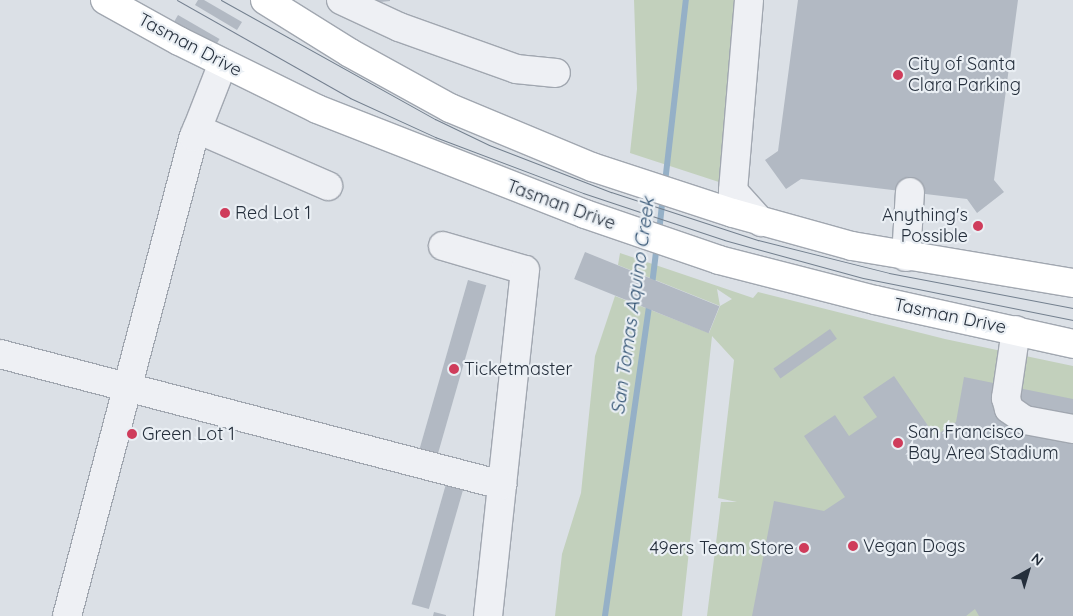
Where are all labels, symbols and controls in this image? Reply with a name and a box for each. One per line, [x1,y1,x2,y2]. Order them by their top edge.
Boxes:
street label: Tasman Drive [134,9,246,81]
place label: City of Santa Clara Parking [908,54,1021,96]
marker: City of Santa Clara Parking [892,69,904,81]
street label: Tasman Drive [504,175,618,235]
water label: San Tomas Aquino Creek [606,196,660,416]
place label: Red Lot 1 [235,202,311,224]
place label: Anything's Possible [882,205,968,248]
marker: Red Lot 1 [219,207,231,219]
marker: Anything's Possible [972,220,984,232]
street label: Tasman Drive [892,294,1008,338]
place label: Ticketmaster [464,358,572,380]
marker: Ticketmaster [448,363,460,375]
place label: San Francisco Bay Area Stadium [908,422,1059,464]
place label: Green Lot 1 [142,423,235,445]
marker: Green Lot 1 [126,428,138,440]
marker: San Francisco Bay Area Stadium [892,437,904,449]
place label: Vegan Dogs [863,535,965,557]
place label: 49ers Team Store [649,537,794,559]
marker: Vegan Dogs [847,540,859,552]
marker: 49ers Team Store [798,542,810,554]
north arrow [1003,546,1053,596]
text: N [1028,549,1047,570]

